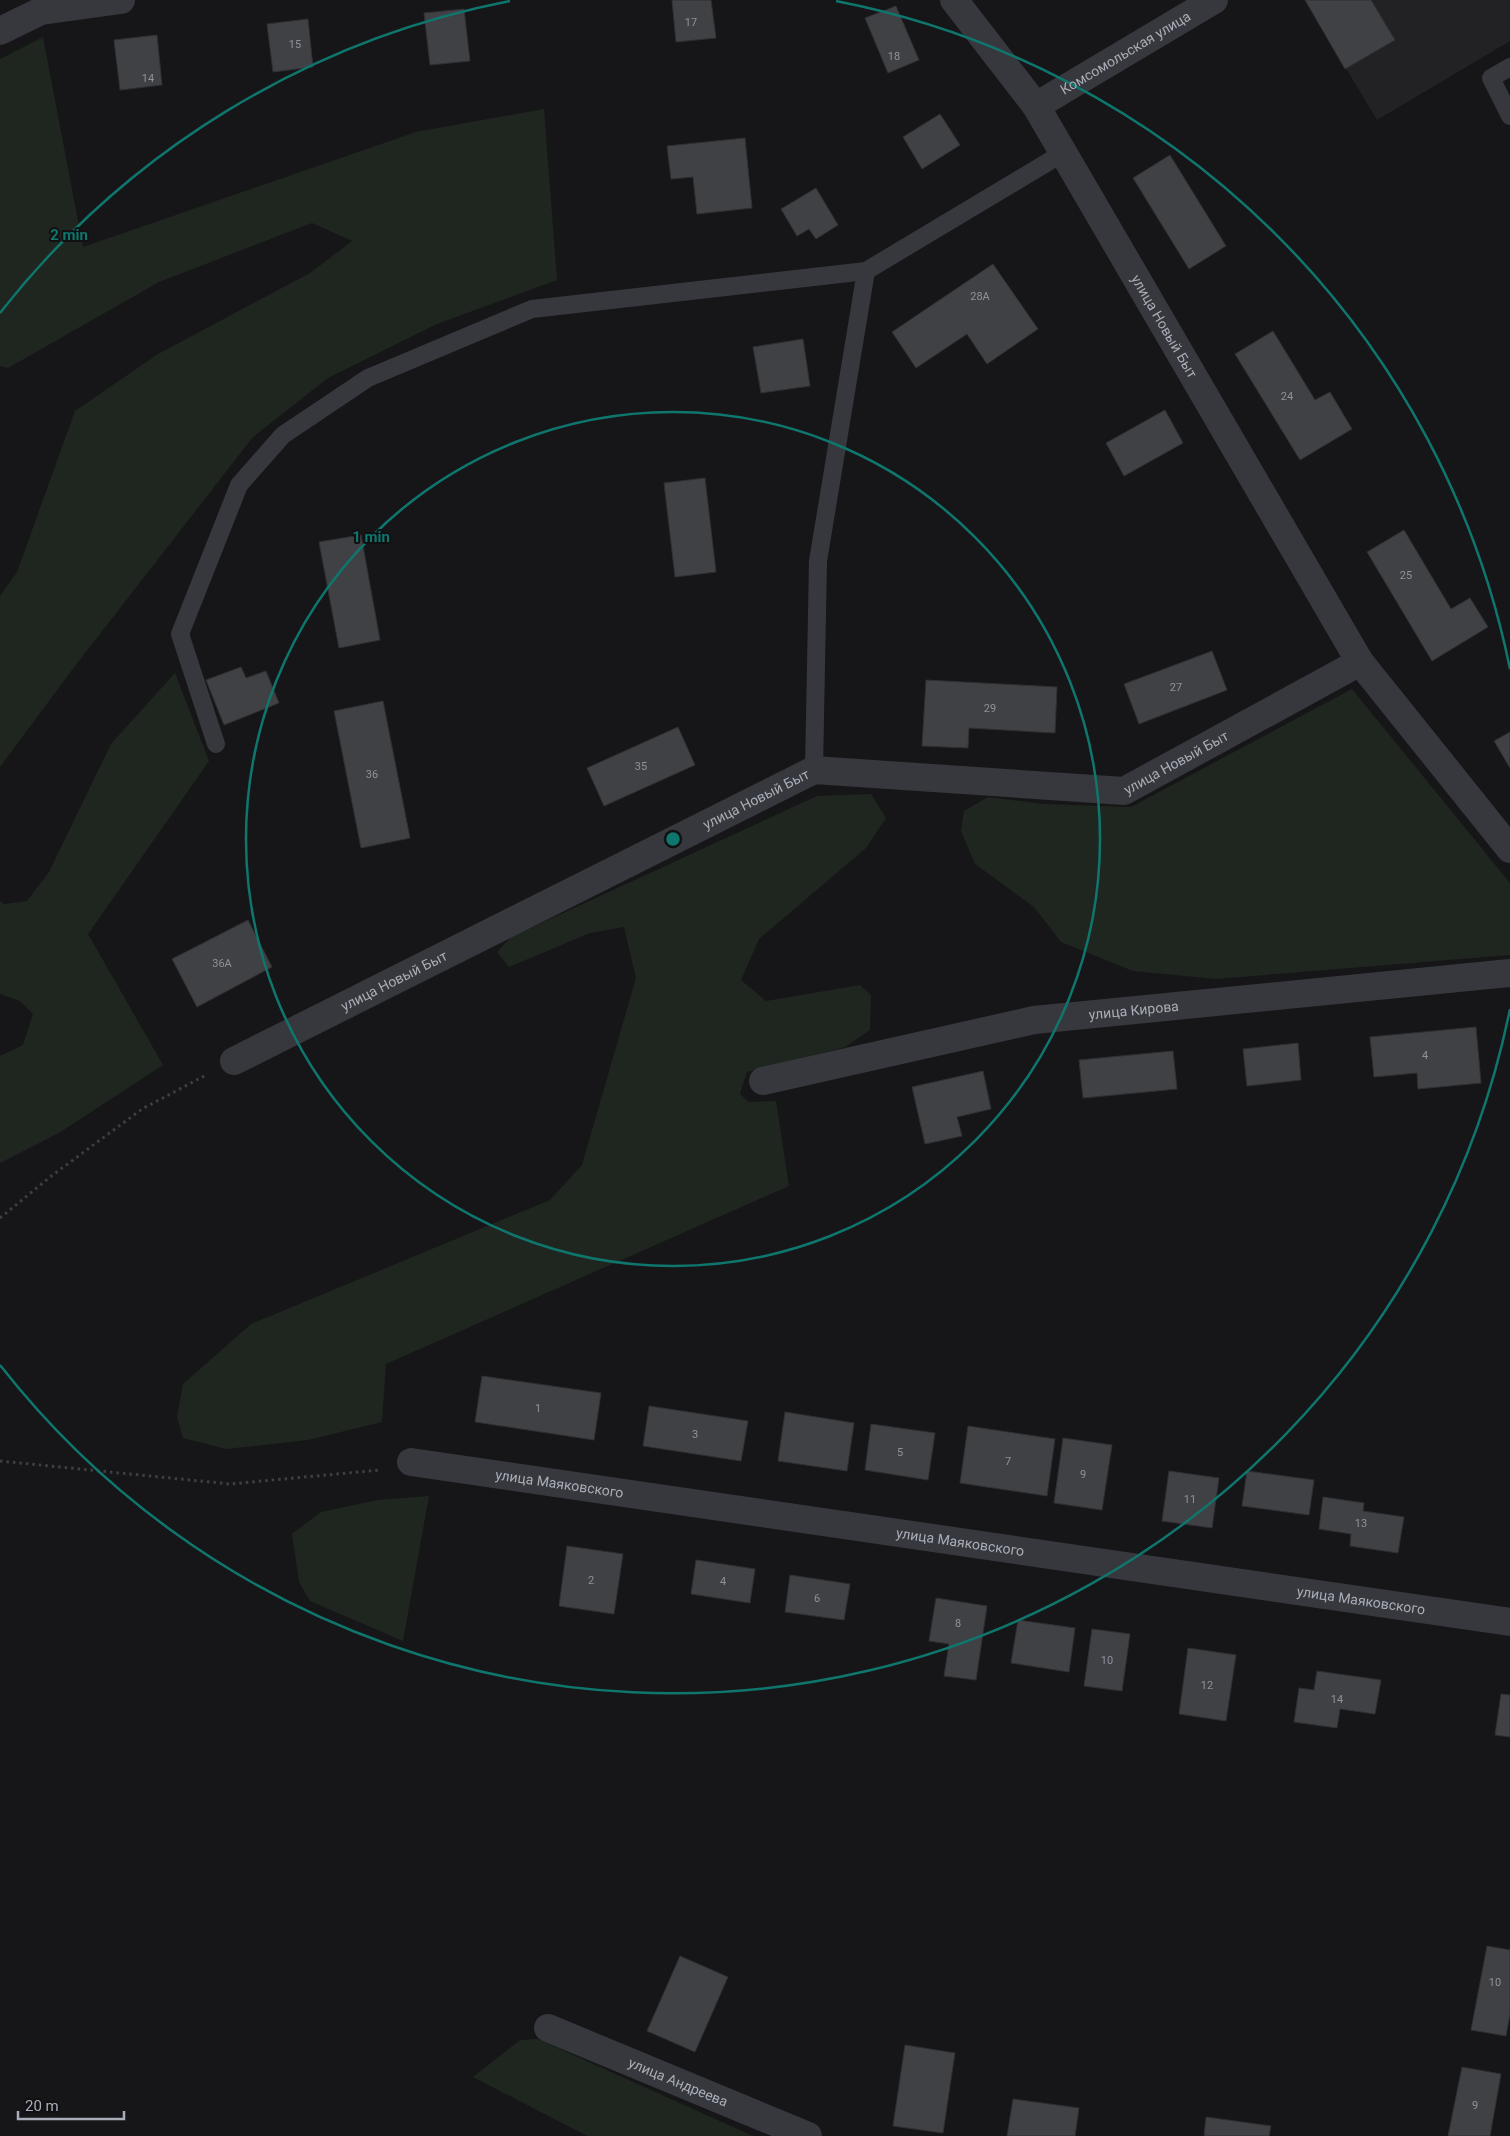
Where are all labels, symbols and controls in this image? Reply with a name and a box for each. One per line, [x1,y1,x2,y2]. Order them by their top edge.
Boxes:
street label: Комсомольская улица [1057,8,1193,98]
house number: 17 [685,16,697,29]
house number: 15 [289,38,301,51]
house number: 18 [888,50,900,63]
house number: 14 [142,72,154,85]
text: 2 min [50,226,88,244]
street label: улица Новый Быт [1128,272,1201,381]
house number: 28А [970,290,991,303]
house number: 24 [1281,390,1293,403]
text: 1 min [352,528,390,546]
house number: 25 [1400,569,1412,582]
house number: 27 [1170,681,1182,694]
house number: 29 [984,702,996,715]
street label: улица Новый Быт [1121,727,1231,798]
house number: 35 [635,760,647,773]
street label: улица Новый Быт [700,766,812,832]
house number: 36 [366,768,378,781]
centre of rings [664,830,682,848]
street label: улица Новый Быт [338,947,450,1014]
house number: 36А [212,957,233,970]
street label: улица Кирова [1088,998,1179,1023]
house number: 4 [1422,1049,1428,1062]
house number: 1 [535,1402,541,1415]
house number: 3 [692,1428,698,1441]
house number: 5 [897,1446,903,1459]
house number: 7 [1005,1455,1011,1468]
street label: улица Маяковского [494,1466,625,1501]
house number: 9 [1080,1468,1086,1481]
house number: 11 [1184,1493,1196,1506]
house number: 13 [1355,1517,1367,1530]
street label: улица Маяковского [895,1525,1025,1559]
house number: 2 [588,1574,594,1587]
house number: 4 [720,1575,726,1588]
street label: улица Маяковского [1296,1583,1426,1618]
house number: 6 [814,1592,820,1605]
house number: 8 [955,1617,961,1630]
house number: 10 [1101,1654,1113,1667]
house number: 12 [1201,1679,1213,1692]
house number: 14 [1331,1693,1343,1706]
house number: 10 [1489,1976,1501,1989]
street label: улица Андреева [626,2054,730,2110]
scale bar [18,2088,124,2120]
text: 20 m [25,2097,59,2115]
house number: 9 [1472,2099,1478,2112]

